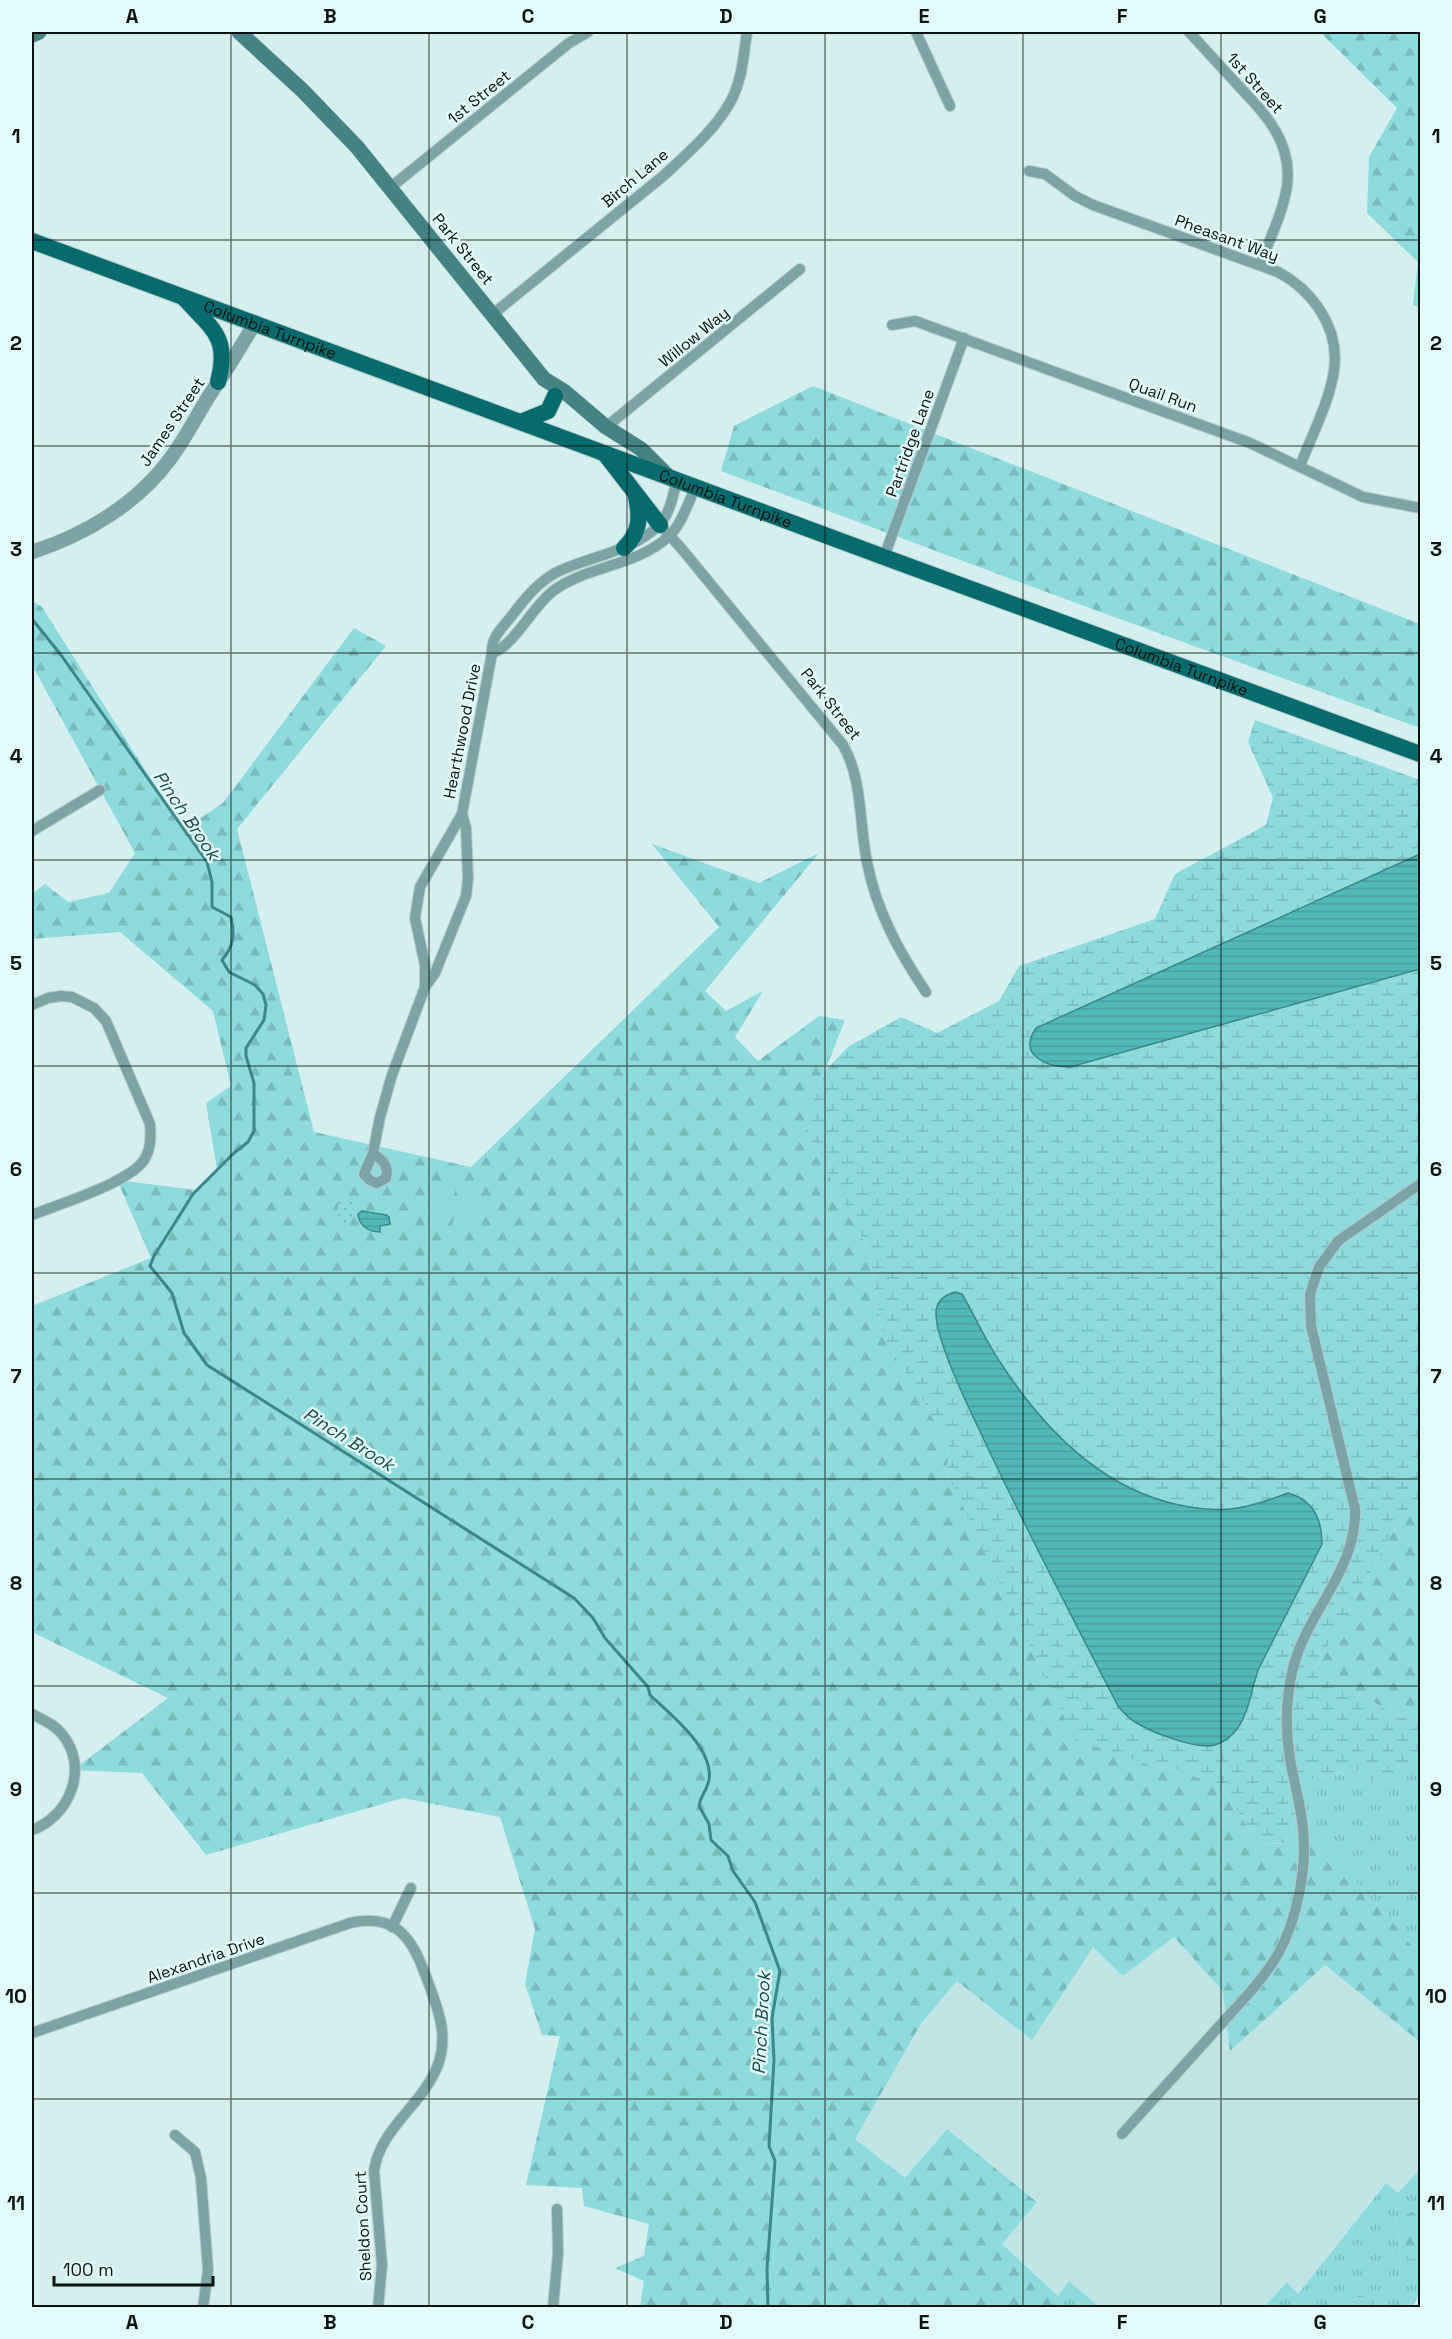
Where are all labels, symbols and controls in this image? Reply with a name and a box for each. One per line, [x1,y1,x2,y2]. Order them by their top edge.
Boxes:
text: A [126,3,139,29]
text: B [323,3,337,29]
text: C [522,3,535,29]
text: D [719,3,733,29]
text: E [918,3,930,29]
text: F [1117,3,1128,29]
text: G [1313,3,1327,29]
street label: 1st Street [1222,48,1288,118]
street label: 1st Street [443,65,515,129]
text: 1 [11,123,21,149]
text: 1 [1431,123,1441,149]
street label: Birch Lane [597,144,673,212]
street label: Park Street [428,209,498,289]
street label: Pheasant Way [1172,209,1282,267]
street label: Columbia Turnpike [201,295,340,364]
street label: Willow Way [654,302,734,372]
text: 2 [10,330,22,356]
text: 2 [1430,330,1442,356]
street label: James Street [135,373,209,471]
street label: Quail Run [1126,373,1200,417]
street label: Partridge Lane [881,386,939,500]
street label: Columbia Turnpike [656,464,795,533]
text: 3 [10,536,22,562]
text: 3 [1430,536,1442,562]
street label: Columbia Turnpike [1112,632,1251,701]
street label: Hearthwood Drive [439,662,485,800]
street label: Park Street [796,664,866,744]
text: 4 [10,743,23,769]
text: 4 [1430,743,1443,769]
water label: Pinch Brook [149,766,227,866]
text: 5 [10,950,22,976]
text: 5 [1430,950,1442,976]
text: 6 [10,1156,22,1182]
text: 6 [1430,1156,1442,1182]
text: 7 [10,1363,22,1389]
text: 7 [1430,1363,1442,1389]
water label: Pinch Brook [299,1402,401,1477]
text: 8 [10,1570,22,1596]
text: 8 [1430,1570,1442,1596]
text: 9 [10,1776,22,1802]
text: 9 [1430,1776,1442,1802]
street label: Alexandria Drive [144,1928,268,1988]
water label: Pinch Brook [747,1969,775,2075]
text: 10 [5,1983,27,2009]
text: 10 [1425,1983,1447,2009]
street label: Sheldon Court [350,2170,376,2282]
text: 11 [7,2190,25,2216]
text: 11 [1427,2190,1445,2216]
scale bar [54,2249,213,2287]
text: 100 m [63,2258,114,2281]
text: A [126,2309,139,2335]
text: B [323,2309,337,2335]
text: C [522,2309,535,2335]
text: D [719,2309,733,2335]
text: E [918,2309,930,2335]
text: F [1117,2309,1128,2335]
text: G [1313,2309,1327,2335]

